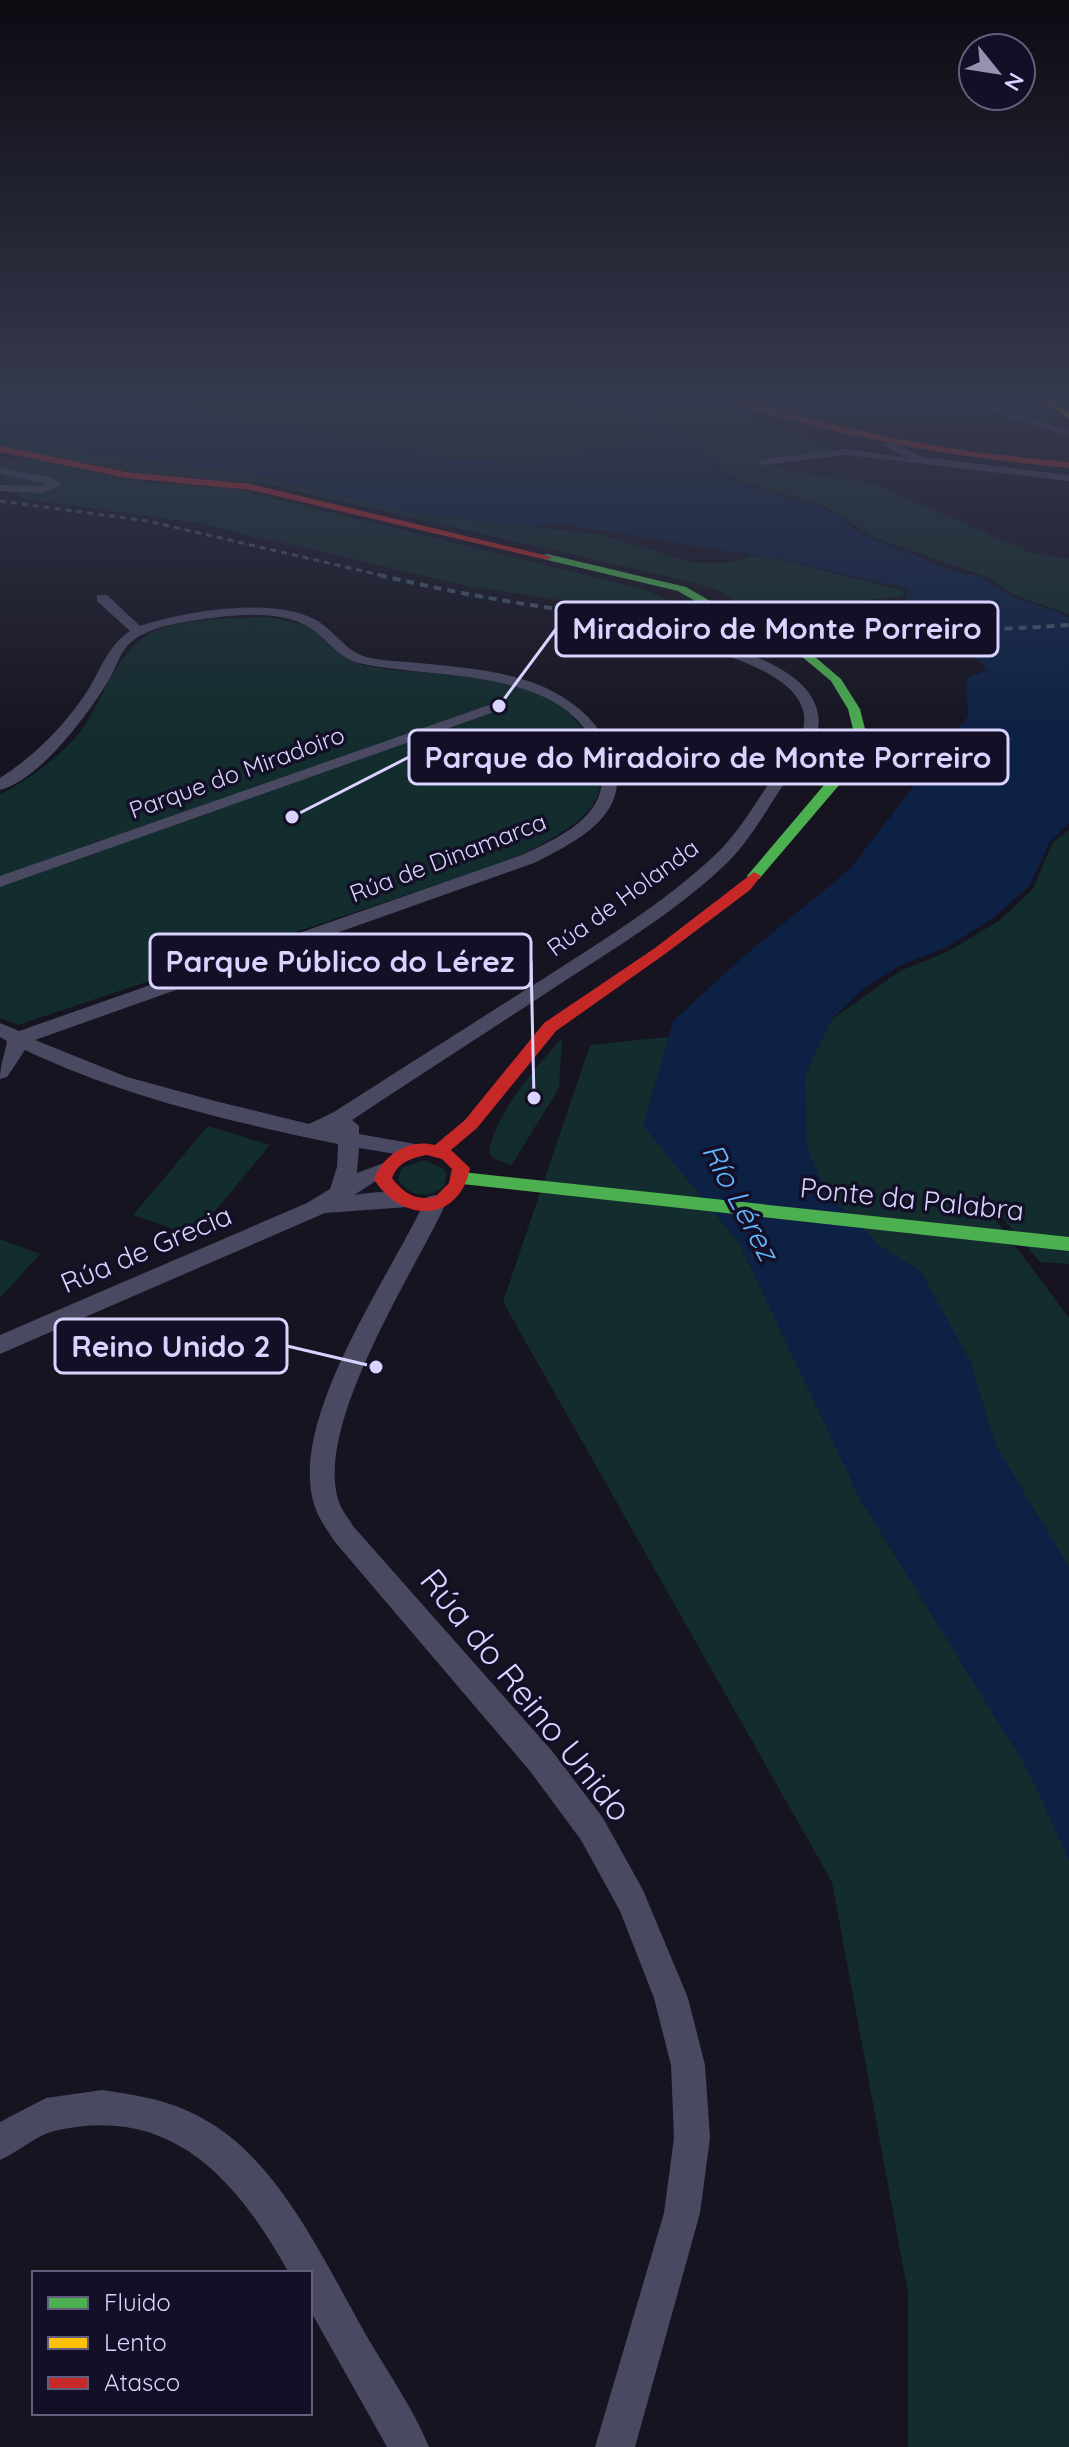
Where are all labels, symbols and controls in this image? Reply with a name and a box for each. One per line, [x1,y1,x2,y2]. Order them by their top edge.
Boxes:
north arrow [957,32,1037,112]
text: N [998,68,1030,96]
callout: Miradoiro de Monte Porreiro [556,602,998,656]
text: Miradoiro de Monte Porreiro [572,609,982,647]
street label: Parque do Miradoiro [125,719,349,825]
callout: Parque do Miradoiro de Monte Porreiro [409,730,1008,784]
text: Parque do Miradoiro de Monte Porreiro [425,738,992,776]
street label: Rúa de Dinamarca [345,806,550,908]
street label: Rúa de Holanda [541,832,704,962]
callout: Parque Público do Lérez [150,934,531,988]
text: Parque Público do Lérez [165,942,515,980]
water label: Río Lérez [694,1136,789,1269]
street label: Ponte da Palabra [798,1169,1026,1228]
street label: Rúa de Grecia [55,1197,237,1300]
callout: Reino Unido 2 [55,1319,287,1373]
text: Reino Unido 2 [71,1327,271,1365]
street label: Rúa do Reino Unido [411,1560,642,1830]
legend [32,2271,312,2415]
text: Fluido [104,2287,171,2317]
text: Lento [104,2327,167,2357]
text: Atasco [104,2367,180,2397]

